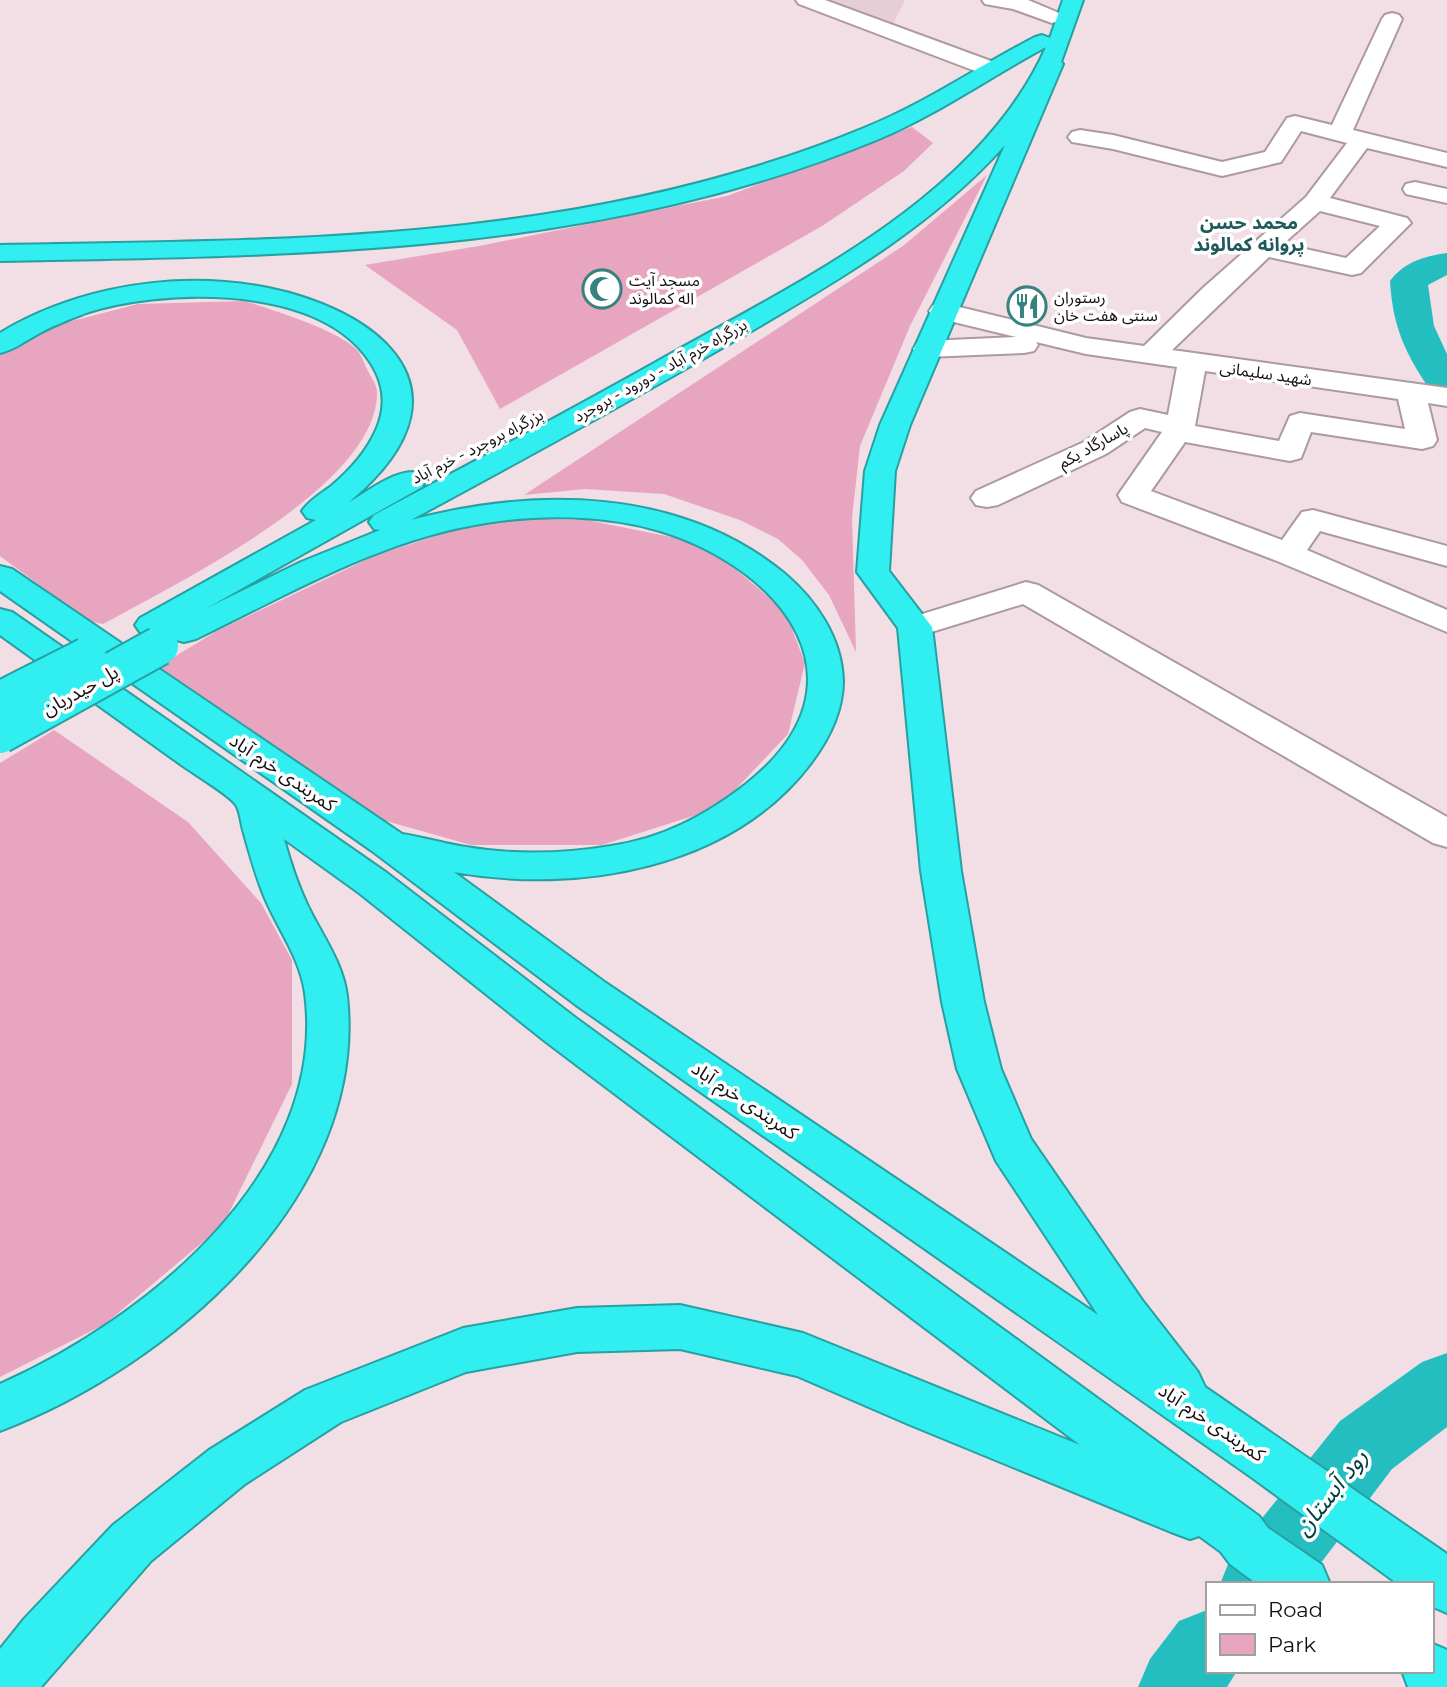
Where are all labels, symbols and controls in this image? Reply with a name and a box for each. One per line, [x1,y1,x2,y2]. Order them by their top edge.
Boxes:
district label: محمد حسن پروانه کمالوند [1194,211,1304,257]
mosque icon: مسجد آیت اله کمالوند [581,268,623,310]
place label: مسجد آیت اله کمالوند [629,271,700,308]
restaurant icon: رستوران سنتی هفت خان [1006,285,1048,327]
place label: رستوران سنتی هفت خان [1054,288,1158,325]
street label: بزرگراه خرم آباد - دورود - بروجرد [570,315,752,429]
street label: شهید سلیمانی [1219,358,1313,389]
street label: بزرگراه بروجرد - خرم آباد [408,405,548,491]
street label: پاسارگاد یکم [1055,418,1133,475]
street label: پل حیدریان [38,660,123,722]
street label: کمربندی خرم آباد [224,728,341,820]
street label: کمربندی خرم آباد [686,1056,803,1148]
street label: کمربندی خرم آباد [1153,1378,1270,1470]
water label: رود آبستان [1288,1442,1374,1541]
legend [1206,1582,1433,1673]
text: Road [1268,1597,1323,1622]
text: Park [1268,1632,1316,1657]

